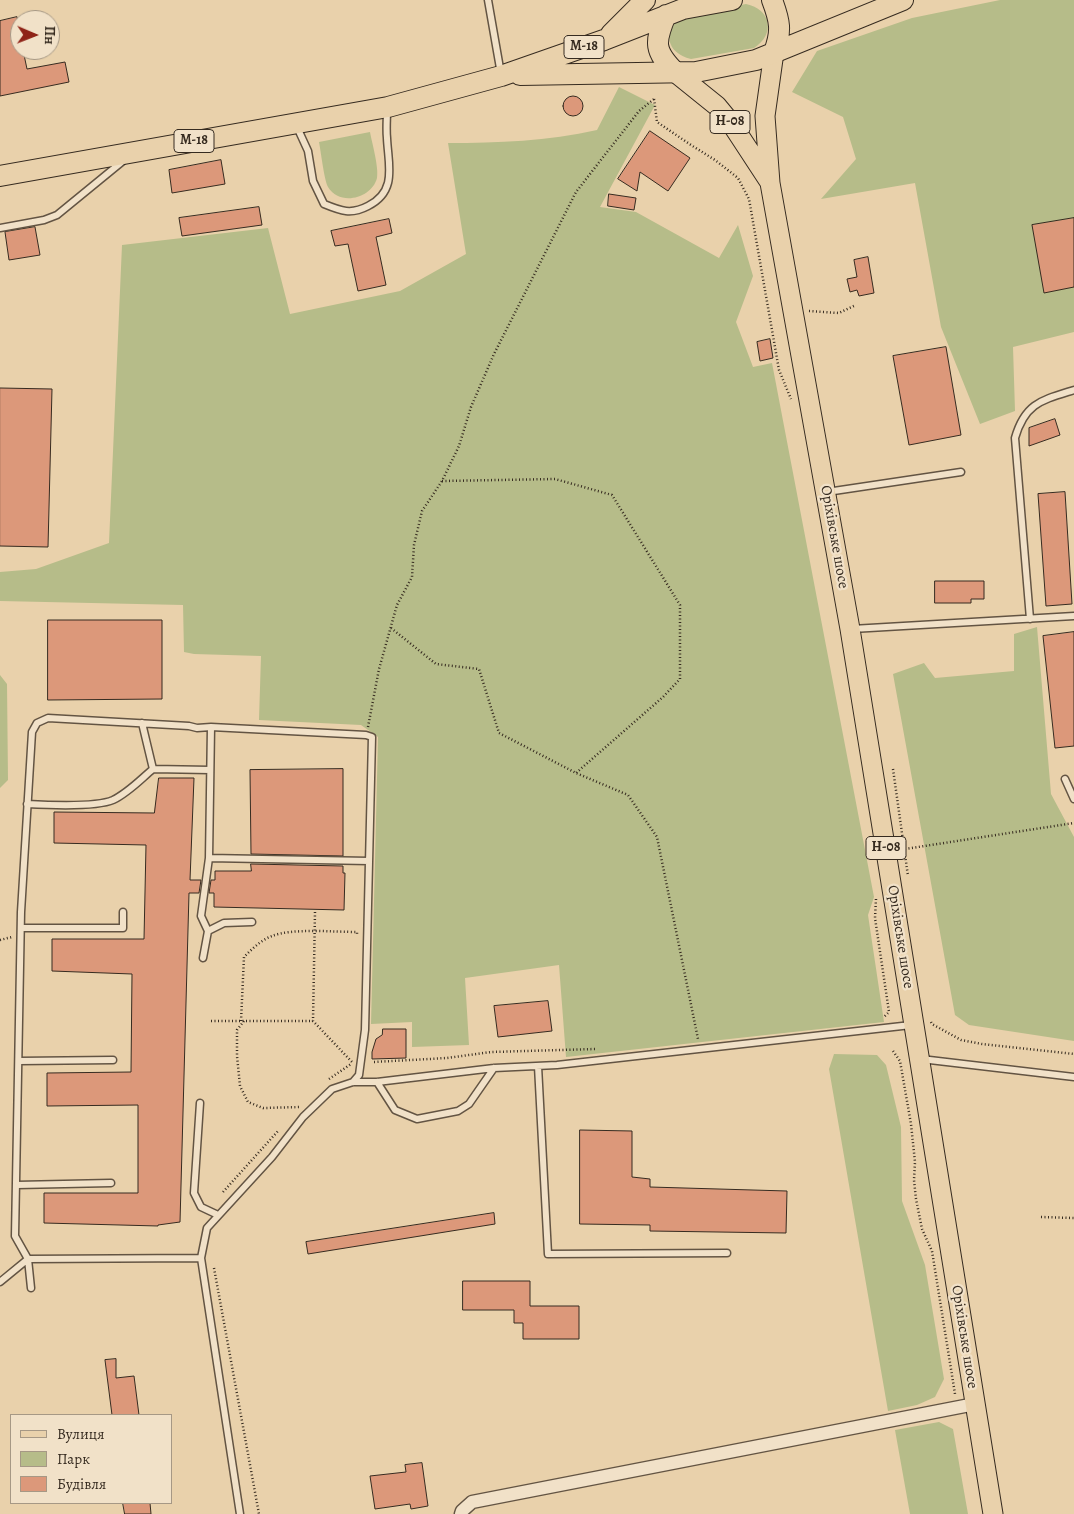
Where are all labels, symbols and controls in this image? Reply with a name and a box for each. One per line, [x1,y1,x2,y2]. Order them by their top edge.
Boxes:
north arrow [10,10,60,60]
text: Пн [40,26,59,45]
road number: М-18 [564,36,604,58]
road number: Н-08 [710,110,750,134]
road number: М-18 [174,130,214,152]
street label: Оріхівське шосе [816,484,852,590]
road number: Н-08 [866,836,906,860]
street label: Оріхівське шосе [883,884,917,990]
street label: Оріхівське шосе [947,1284,981,1390]
legend [10,1414,172,1504]
text: Вулиця [57,1424,104,1444]
text: Парк [57,1449,90,1469]
text: Будівля [57,1474,106,1494]

